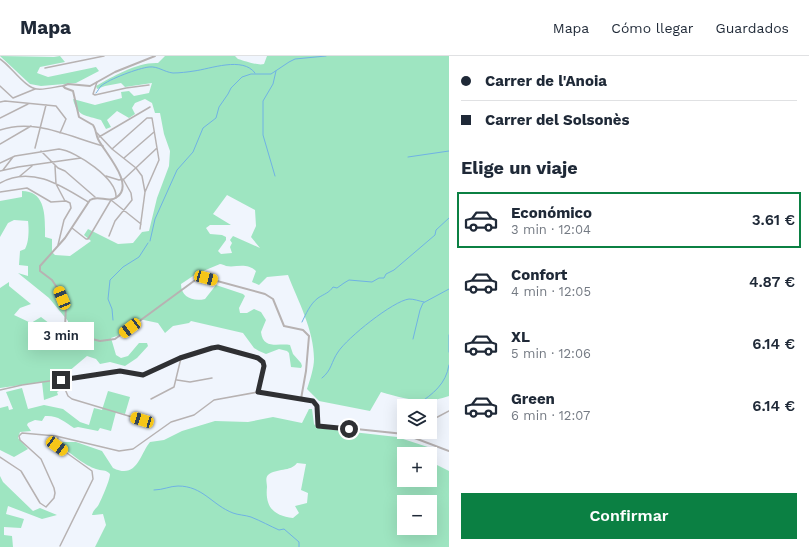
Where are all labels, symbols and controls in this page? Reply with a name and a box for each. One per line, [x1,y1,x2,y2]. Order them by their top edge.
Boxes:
text: Mapa [20,16,71,39]
text: Mapa [553,20,589,36]
text: Cómo llegar [611,20,694,36]
text: Guardados [716,20,789,36]
text: Carrer de l'Anoia [485,72,607,90]
text: Carrer del Solsonès [485,111,629,129]
text: Elige un viaje [461,157,578,178]
icon: car [463,202,499,238]
text: Económico [511,204,592,222]
text: 3.61 € [752,211,795,229]
text: 3 min · 12:04 [511,222,591,237]
icon: car [463,264,499,300]
text: Confort [511,266,567,284]
car [193,269,219,287]
text: 4.87 € [749,273,795,291]
text: 4 min · 12:05 [511,284,591,299]
car [52,285,72,311]
car [117,316,143,340]
callout: 3 min [28,322,94,350]
icon: car [463,326,499,362]
text: 3 min [43,328,79,343]
text: XL [511,328,530,346]
text: 6.14 € [752,335,795,353]
text: 5 min · 12:06 [511,346,591,361]
route end [52,371,70,389]
icon: car [463,388,499,424]
text: Green [511,390,555,408]
text: 6.14 € [752,397,795,415]
map controls [397,399,437,535]
button: layers [397,399,437,439]
text: 6 min · 12:07 [511,408,590,423]
car [129,411,155,429]
route start [340,420,358,438]
car [44,434,70,458]
button: + [397,447,437,487]
button: Confirmar [461,493,797,539]
button: − [397,495,437,535]

